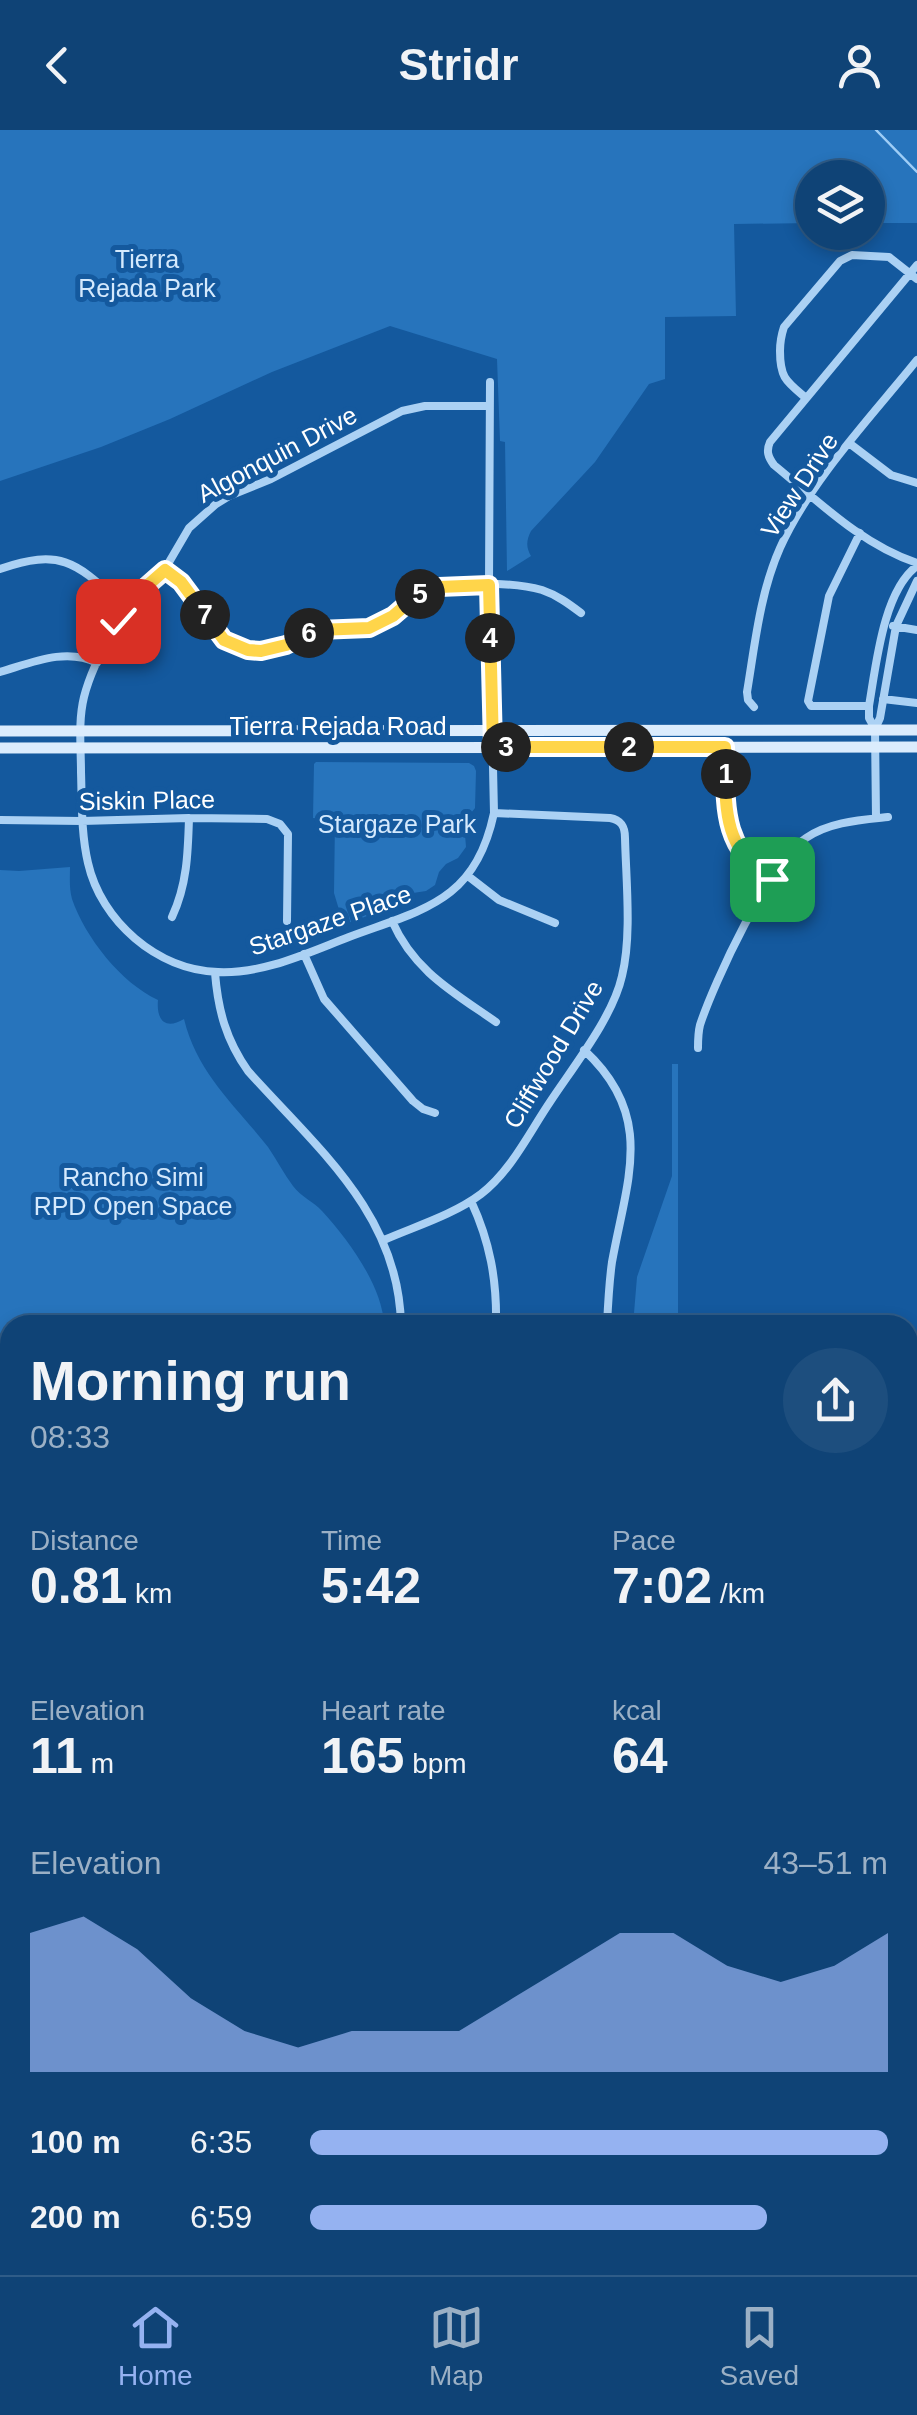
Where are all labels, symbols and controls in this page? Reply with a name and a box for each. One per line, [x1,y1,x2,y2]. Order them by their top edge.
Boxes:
icon: back [30,38,85,93]
icon: person [832,38,887,93]
text: Stridr [398,39,519,90]
map controls [795,160,885,250]
button: layers [795,160,885,250]
park label: Tierra Rejada Park [78,245,216,302]
street label: Algonquin Drive [193,400,361,508]
street label: View Drive [755,427,843,543]
pin: 5 [395,569,445,619]
text: 5 [412,578,428,609]
pin [76,579,161,664]
pin: 7 [180,590,230,640]
icon: check [91,594,146,649]
text: 7 [197,599,213,630]
pin: 6 [284,608,334,658]
pin: 4 [465,613,515,663]
text: 6 [301,617,317,648]
text: 4 [482,622,498,653]
street label: Tierra Rejada Road [229,712,447,740]
pin: 3 [481,722,531,772]
pin: 2 [604,722,654,772]
text: 3 [498,731,514,762]
text: 2 [621,731,637,762]
pin: 1 [701,749,751,799]
text: 1 [718,758,734,789]
street label: Siskin Place [79,785,215,815]
park label: Stargaze Park [318,810,477,838]
pin [730,837,815,922]
icon: arrive [745,852,800,907]
street label: Stargaze Place [245,879,415,961]
street label: Cliffwood Drive [498,975,608,1133]
park label: Rancho Simi RPD Open Space [34,1163,232,1220]
button: share [783,1348,888,1453]
text: Morning run [30,1350,351,1412]
text: 08:33 [30,1419,110,1455]
text: Distance [30,1525,139,1556]
text: Time [321,1525,382,1556]
text: Pace [612,1525,676,1556]
text: 0.81 [30,1558,127,1614]
text: 5:42 [321,1558,421,1614]
text: 7:02 [612,1558,712,1614]
text: km [127,1578,172,1609]
text: /km [712,1578,765,1609]
text: Elevation [30,1695,145,1726]
text: Heart rate [321,1695,446,1726]
text: kcal [612,1695,662,1726]
text: 11 [30,1728,83,1784]
text: 165 [321,1728,404,1784]
text: 64 [612,1728,668,1784]
text: m [83,1748,114,1779]
text: bpm [404,1748,467,1779]
text: Elevation [30,1845,162,1881]
text: 43–51 m [763,1845,888,1881]
text: 100 m [30,2124,121,2160]
text: 6:35 [190,2124,252,2160]
text: 200 m [30,2199,121,2235]
text: 6:59 [190,2199,252,2235]
tab: Home [118,2300,193,2392]
tab: Map [429,2300,484,2392]
tab: Saved [720,2300,799,2392]

